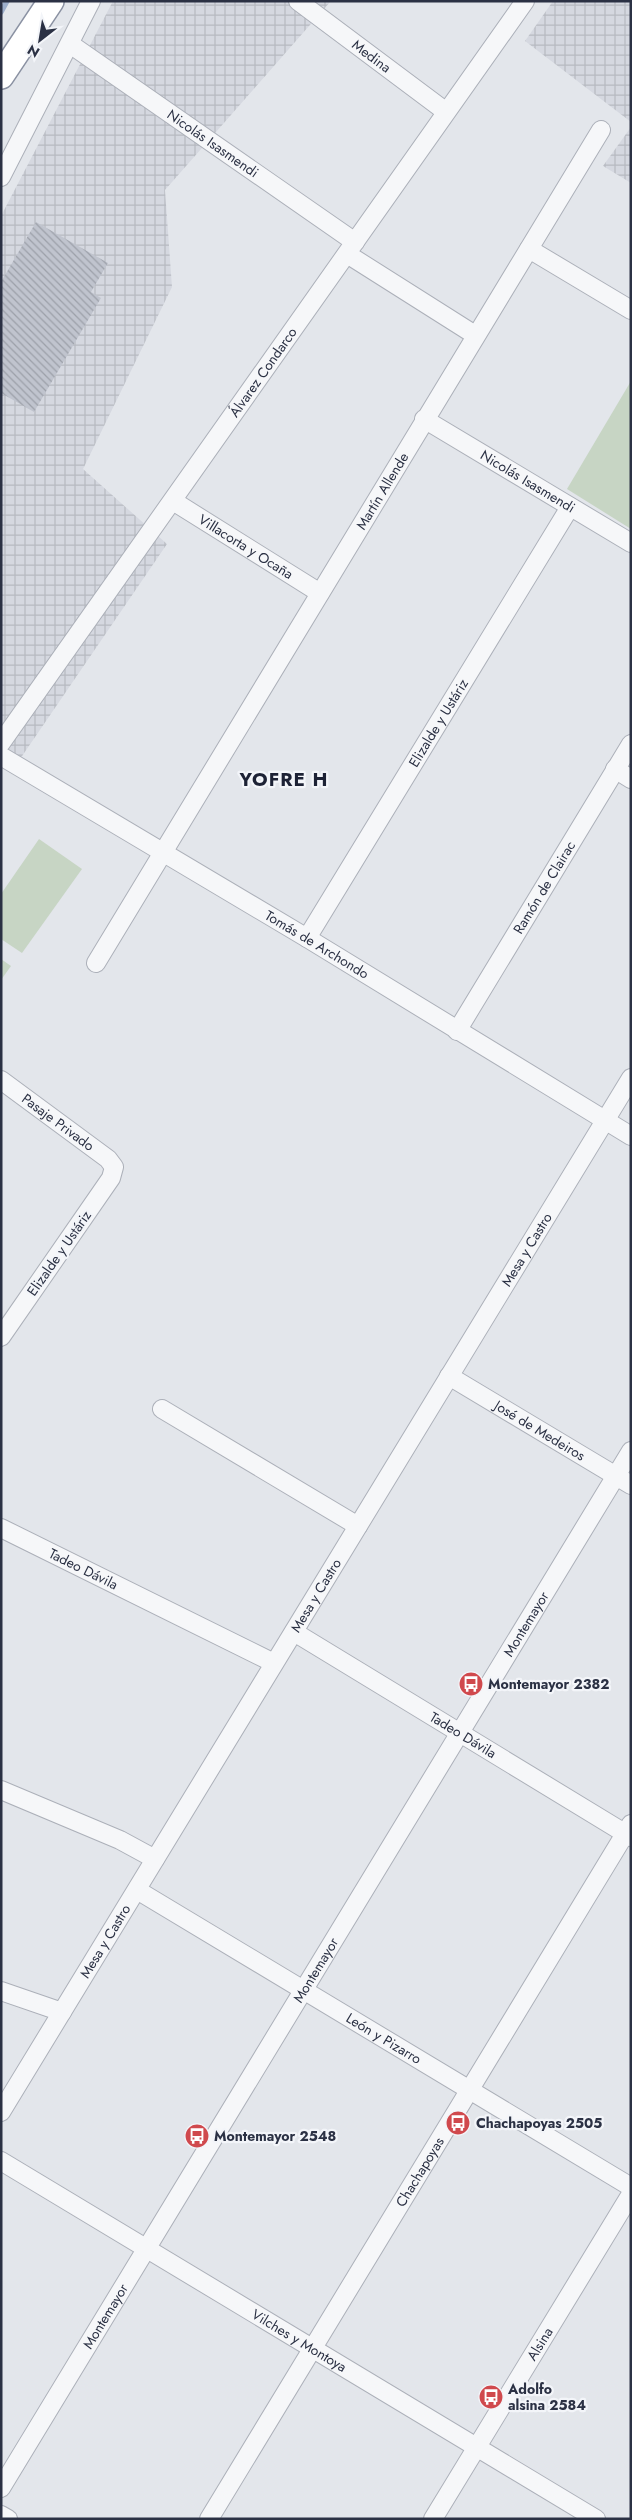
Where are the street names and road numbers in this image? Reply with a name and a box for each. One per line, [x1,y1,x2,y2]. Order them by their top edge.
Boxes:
street label: Medina [348,35,395,77]
street label: Nicolás Isasmendi [163,104,263,182]
street label: Álvarez Condarco [224,323,302,421]
street label: Nicolás Isasmendi [477,445,579,517]
street label: Martín Allende [351,449,413,533]
street label: Villacorta y Ocaña [195,509,297,584]
street label: Elizalde y Ustáriz [404,674,473,771]
street label: Ramón de Clairac [508,837,580,938]
street label: Tomás de Archondo [261,905,373,984]
street label: Pasaje Privado [18,1089,99,1156]
street label: Elizalde y Ustáriz [22,1206,96,1300]
street label: Mesa y Castro [496,1208,557,1290]
street label: José de Medeiros [489,1394,589,1466]
street label: Tadeo Dávila [45,1543,122,1594]
street label: Mesa y Castro [286,1554,346,1636]
street label: Montemayor [498,1587,554,1660]
street label: Tadeo Dávila [426,1707,500,1763]
street label: Mesa y Castro [75,1900,135,1982]
street label: Montemayor [288,1934,343,2006]
street label: León y Pizarro [342,2008,426,2069]
street label: Chachapoyas [391,2133,449,2211]
street label: Montemayor [78,2280,133,2353]
street label: Vilches y Montoya [248,2304,350,2377]
street label: Alsina [522,2323,558,2364]

